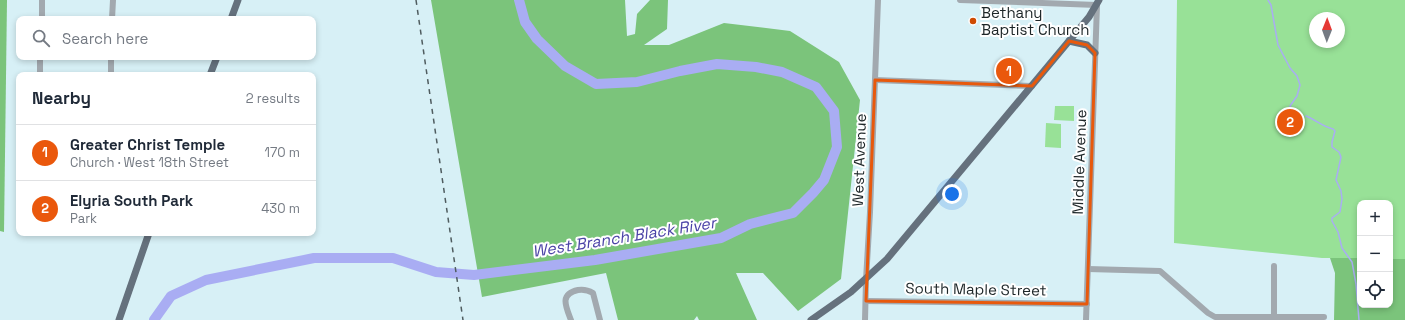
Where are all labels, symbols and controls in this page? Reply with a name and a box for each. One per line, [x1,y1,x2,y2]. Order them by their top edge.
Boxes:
place label: Bethany Baptist Church [981,3,1089,39]
north arrow [1309,12,1345,48]
search box [16,16,316,60]
marker: Bethany Baptist Church [968,16,978,26]
icon: search [30,27,52,49]
text: Search here [62,29,148,48]
pin: 1 [996,56,1022,86]
text: Nearby [32,87,91,109]
text: 2 results [246,90,300,107]
pin: 2 [1277,107,1303,137]
street label: Middle Avenue [1068,109,1090,215]
street label: West Avenue [848,113,870,207]
text: Greater Christ Temple [70,135,225,154]
text: 1 [42,144,48,161]
text: 170 m [264,144,300,161]
text: Church · West 18th Street [70,154,229,171]
your location [942,184,962,204]
text: Elyria South Park [70,191,193,210]
text: 2 [41,200,49,217]
text: 430 m [261,200,300,217]
map controls [1357,200,1393,308]
button: + [1357,200,1393,236]
text: Park [70,210,97,227]
water label: West Branch Black River [531,212,719,262]
button: − [1357,236,1393,272]
button: locate [1357,272,1393,308]
street label: South Maple Street [905,278,1047,300]

